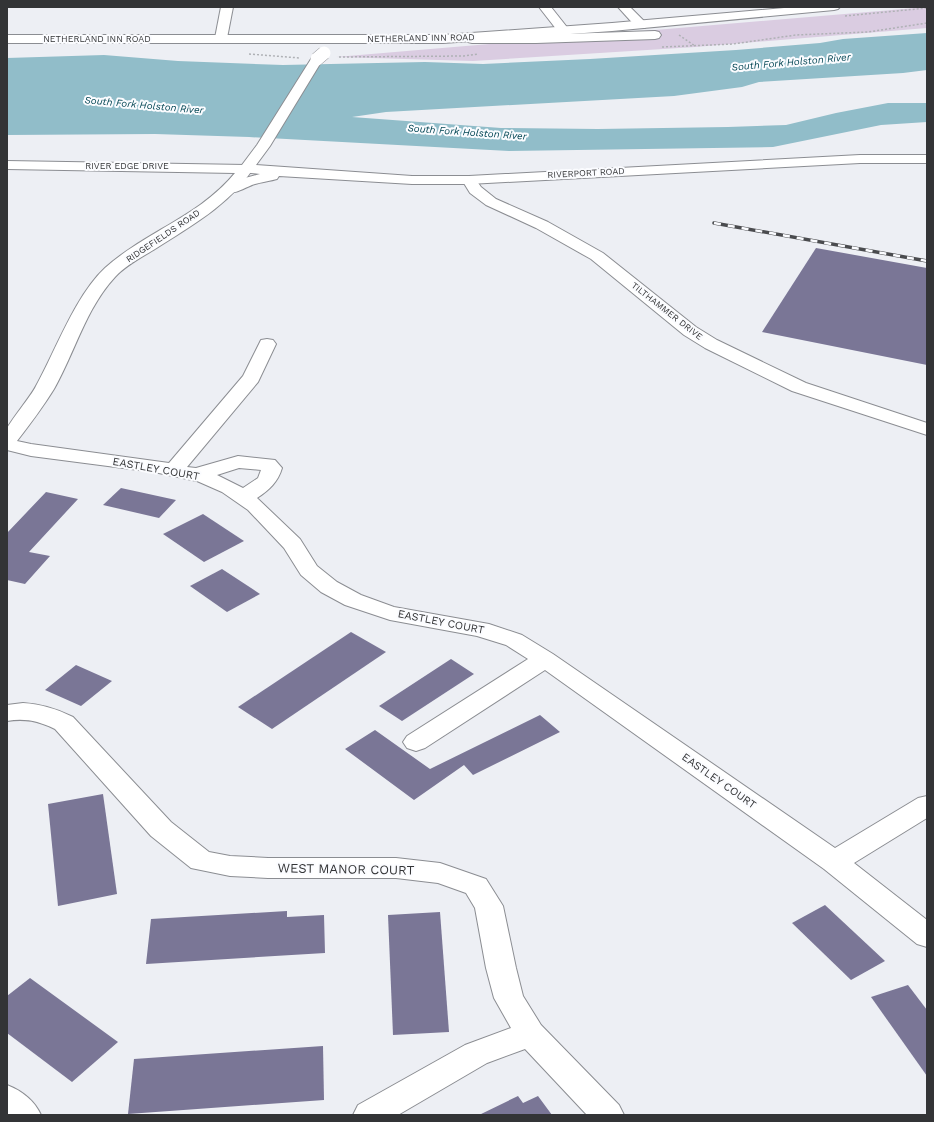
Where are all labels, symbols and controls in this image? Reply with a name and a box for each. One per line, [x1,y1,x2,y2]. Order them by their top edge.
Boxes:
street label: NETHERLAND INN ROAD [367,32,475,44]
street label: NETHERLAND INN ROAD [43,34,151,44]
water label: South Fork Holston River [731,51,852,73]
water label: South Fork Holston River [84,94,205,116]
water label: South Fork Holston River [407,122,528,142]
street label: RIVER EDGE DRIVE [85,161,169,171]
street label: RIVERPORT ROAD [547,166,625,180]
street label: RIDGEFIELDS ROAD [124,208,202,264]
street label: TILTHAMMER DRIVE [630,280,705,342]
street label: EASTLEY COURT [112,455,201,483]
street label: EASTLEY COURT [397,607,486,637]
street label: EASTLEY COURT [679,750,759,812]
street label: WEST MANOR COURT [277,860,415,878]

